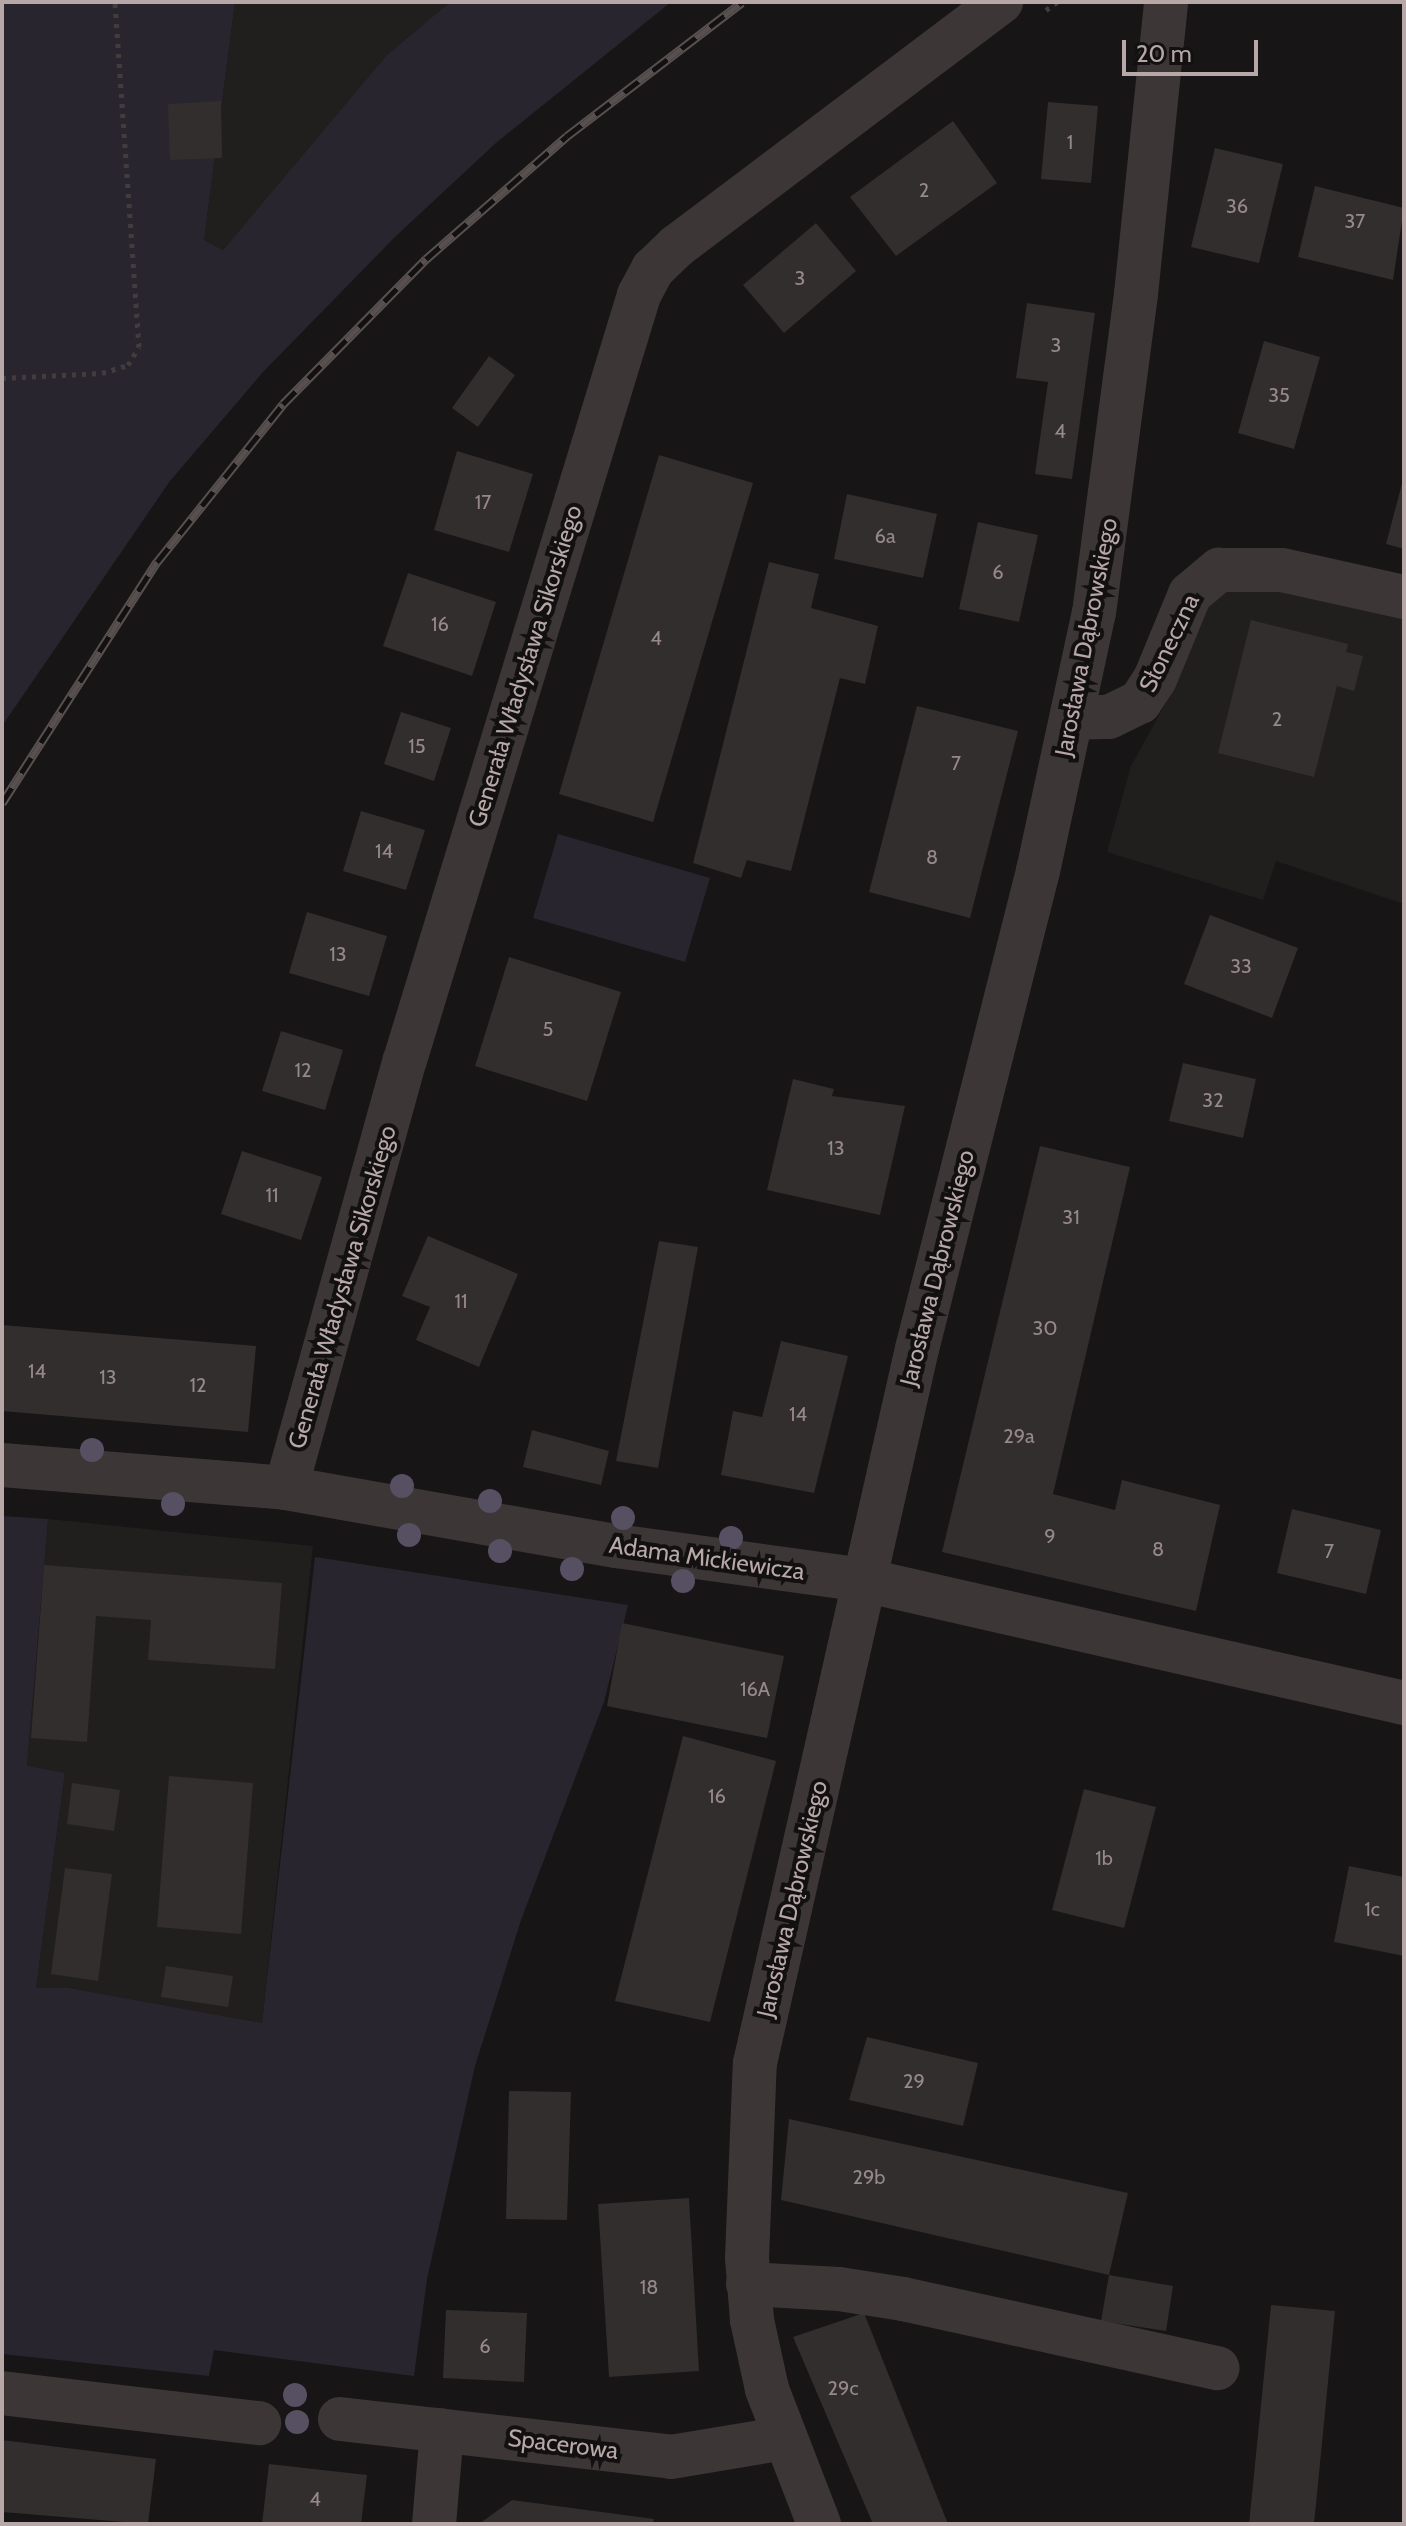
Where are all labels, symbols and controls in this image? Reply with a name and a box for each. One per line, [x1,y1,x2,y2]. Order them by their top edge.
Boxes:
scale bar [1126,24,1262,74]
text: 20 m [1136,39,1192,68]
house number: 1 [1067,130,1073,154]
house number: 2 [919,178,929,202]
house number: 36 [1226,194,1248,218]
house number: 37 [1345,209,1365,233]
house number: 3 [795,266,805,290]
house number: 3 [1051,333,1061,357]
house number: 35 [1268,383,1290,407]
house number: 4 [1054,419,1066,443]
house number: 17 [475,490,491,514]
street label: Generała Władysława Sikorskiego [462,502,588,830]
street label: Jarosława Dąbrowskiego [1049,515,1123,759]
house number: 6a [875,524,895,548]
house number: 6 [992,560,1004,584]
street label: Słoneczna [1133,589,1205,697]
house number: 16 [431,612,449,636]
house number: 4 [650,626,662,650]
house number: 2 [1272,707,1282,731]
house number: 15 [408,734,426,758]
house number: 7 [951,751,961,775]
house number: 14 [375,839,393,863]
house number: 8 [926,845,938,869]
house number: 13 [329,942,347,966]
house number: 33 [1230,954,1252,978]
house number: 5 [543,1017,553,1041]
house number: 12 [295,1058,311,1082]
house number: 32 [1202,1088,1224,1112]
street label: Generała Władysława Sikorskiego [282,1122,402,1452]
house number: 13 [827,1136,845,1160]
street label: Jarosława Dąbrowskiego [894,1147,980,1389]
house number: 11 [265,1183,279,1207]
house number: 31 [1062,1205,1080,1229]
house number: 11 [454,1289,468,1313]
house number: 30 [1033,1316,1057,1340]
house number: 14 [28,1359,46,1383]
house number: 13 [99,1365,117,1389]
house number: 12 [190,1373,206,1397]
house number: 14 [789,1402,807,1426]
house number: 29a [1003,1424,1035,1448]
house number: 9 [1044,1524,1056,1548]
street label: Adama Mickiewicza [608,1530,806,1586]
house number: 8 [1152,1537,1164,1561]
house number: 7 [1324,1539,1334,1563]
house number: 16A [740,1677,770,1701]
street label: Jarosława Dąbrowskiego [751,1778,833,2020]
house number: 16 [708,1784,726,1808]
house number: 1b [1095,1846,1113,1870]
house number: 1c [1364,1897,1380,1921]
house number: 29 [903,2069,925,2093]
house number: 29b [853,2165,885,2189]
house number: 18 [640,2275,658,2299]
house number: 6 [479,2334,491,2358]
house number: 29c [828,2376,858,2400]
street label: Spacerowa [506,2423,620,2465]
house number: 4 [309,2487,321,2511]

